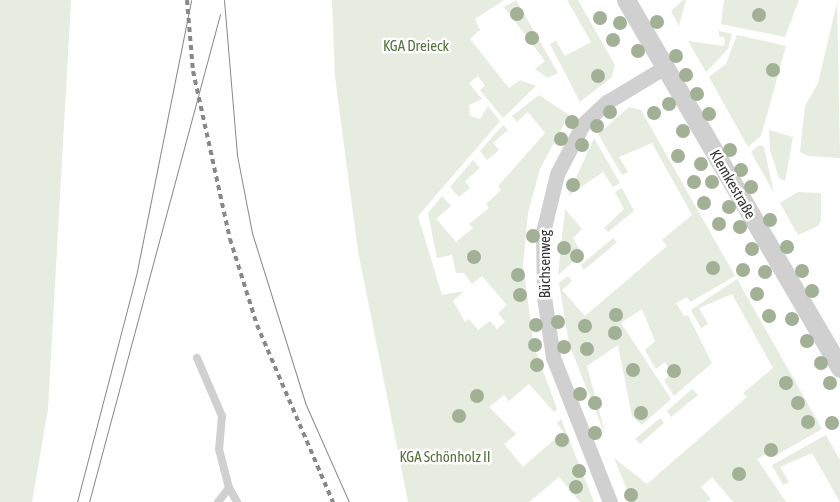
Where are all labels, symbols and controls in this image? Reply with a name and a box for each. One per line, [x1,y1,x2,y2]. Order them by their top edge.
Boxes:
park label: KGA Dreieck [383,37,449,55]
street label: Klemkestraße [706,146,760,222]
street label: Büchsenweg [536,230,554,298]
park label: KGA Schönholz II [399,448,491,466]

